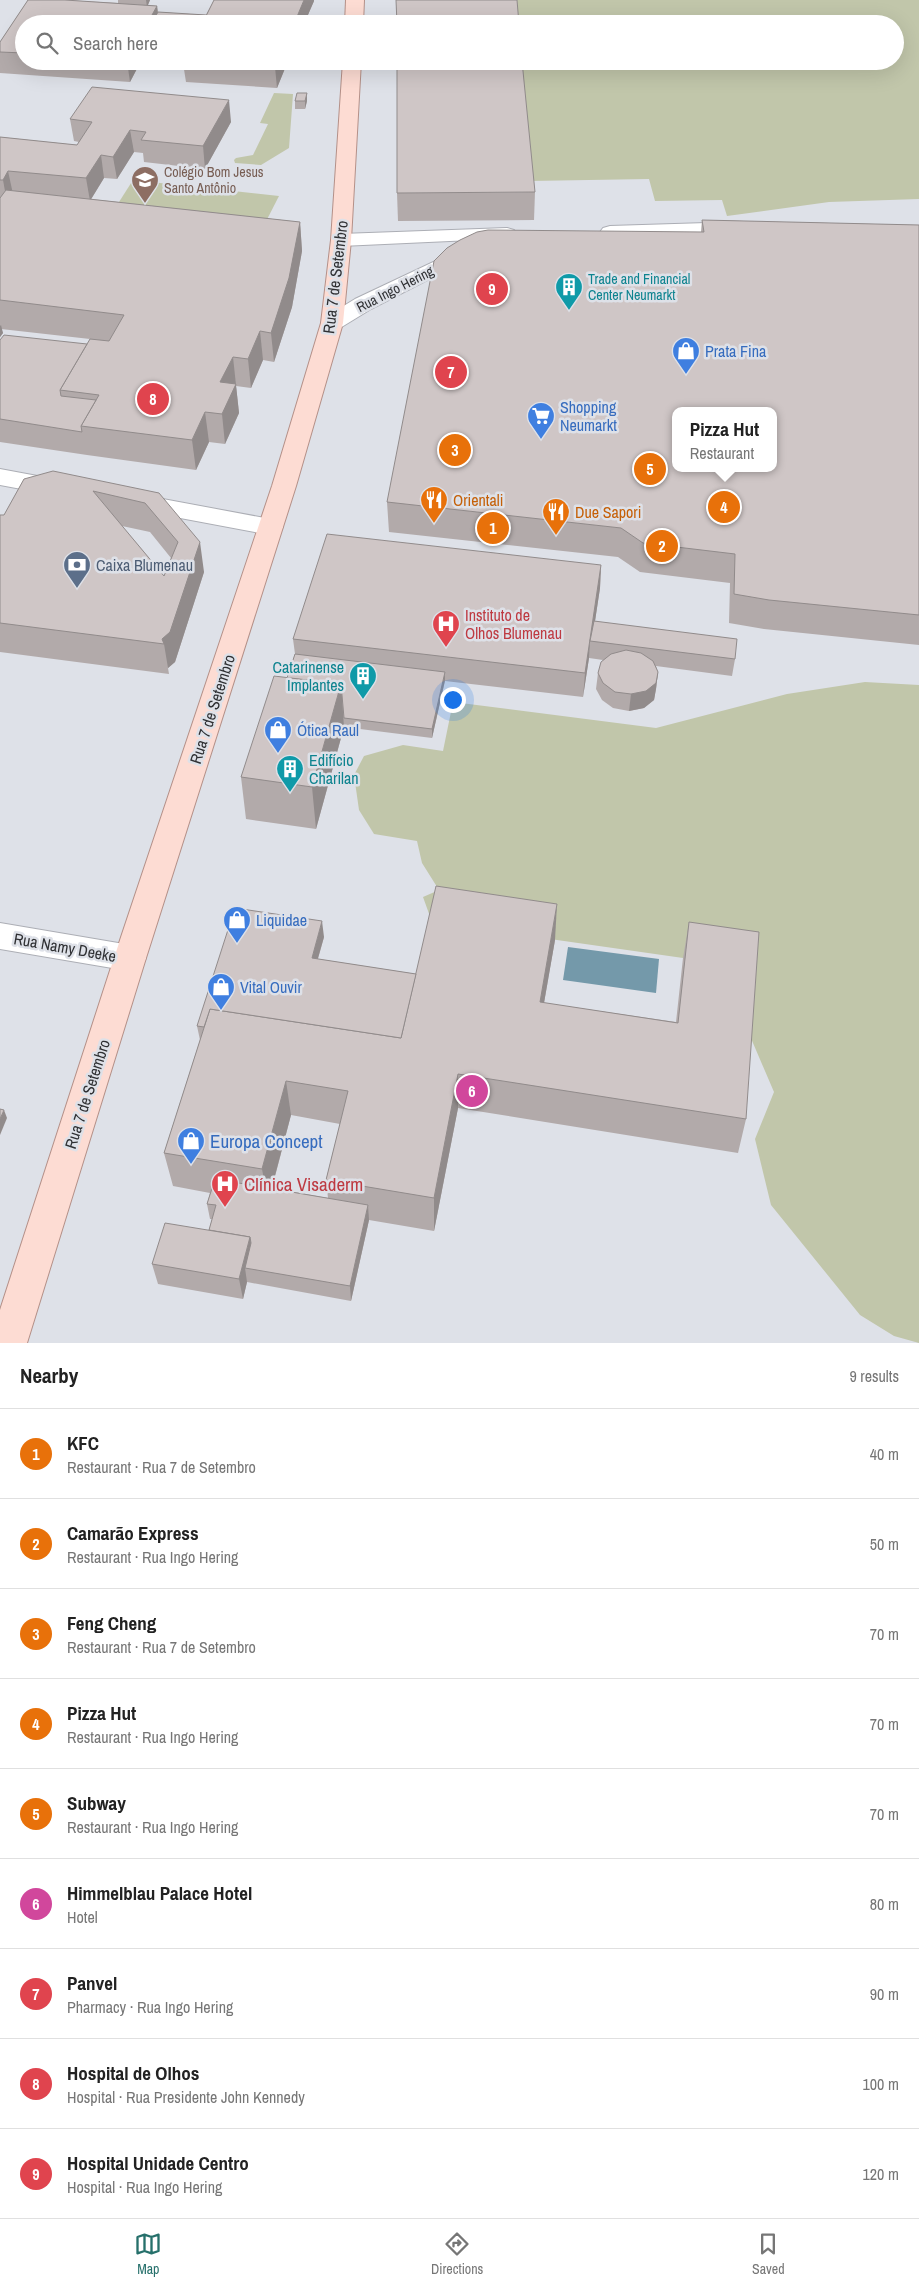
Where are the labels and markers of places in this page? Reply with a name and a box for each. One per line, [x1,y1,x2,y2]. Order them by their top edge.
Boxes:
place label: Colégio Bom Jesus Santo Antônio [164,163,264,197]
school or university icon: Colégio Bom Jesus Santo Antônio [130,165,160,204]
pin: 9 [476,270,508,308]
place label: Trade and Financial Center Neumarkt [588,270,690,304]
building icon: Trade and Financial Center Neumarkt [554,272,584,311]
shop icon: Prata Fina [671,336,701,375]
place label: Prata Fina [705,340,767,362]
pin: 7 [435,353,467,391]
pin: 8 [137,380,169,418]
place label: Shopping Neumarkt [560,396,617,436]
supermarket icon: Shopping Neumarkt [526,401,556,440]
pin: 3 [439,431,471,469]
pin: 5 [634,450,666,488]
restaurant icon: Orientali [419,485,449,524]
pin: 4 [708,488,740,526]
place label: Orientali [453,489,503,511]
restaurant icon: Due Sapori [541,497,571,536]
place label: Due Sapori [575,501,641,523]
pin: 1 [477,509,509,547]
pin: 2 [646,527,678,565]
bank icon: Caixa Blumenau [62,550,92,589]
place label: Caixa Blumenau [96,554,193,576]
place label: Instituto de Olhos Blumenau [465,604,562,644]
hospital icon: Instituto de Olhos Blumenau [431,609,461,648]
place label: Catarinense Implantes [273,656,344,696]
building icon: Catarinense Implantes [348,661,378,700]
shop icon: Ótica Raul [263,715,293,754]
place label: Ótica Raul [297,719,359,741]
place label: Edifício Charilan [309,749,359,789]
building icon: Edifício Charilan [275,754,305,793]
shop icon: Liquidae [222,905,252,944]
place label: Liquidae [256,909,307,931]
shop icon: Vital Ouvir [206,972,236,1011]
place label: Vital Ouvir [240,976,302,998]
pin: 6 [456,1072,488,1110]
shop icon: Europa Concept [176,1126,206,1165]
place label: Europa Concept [210,1128,323,1154]
hospital icon: Clínica Visaderm [210,1169,240,1208]
place label: Clínica Visaderm [244,1171,363,1197]

